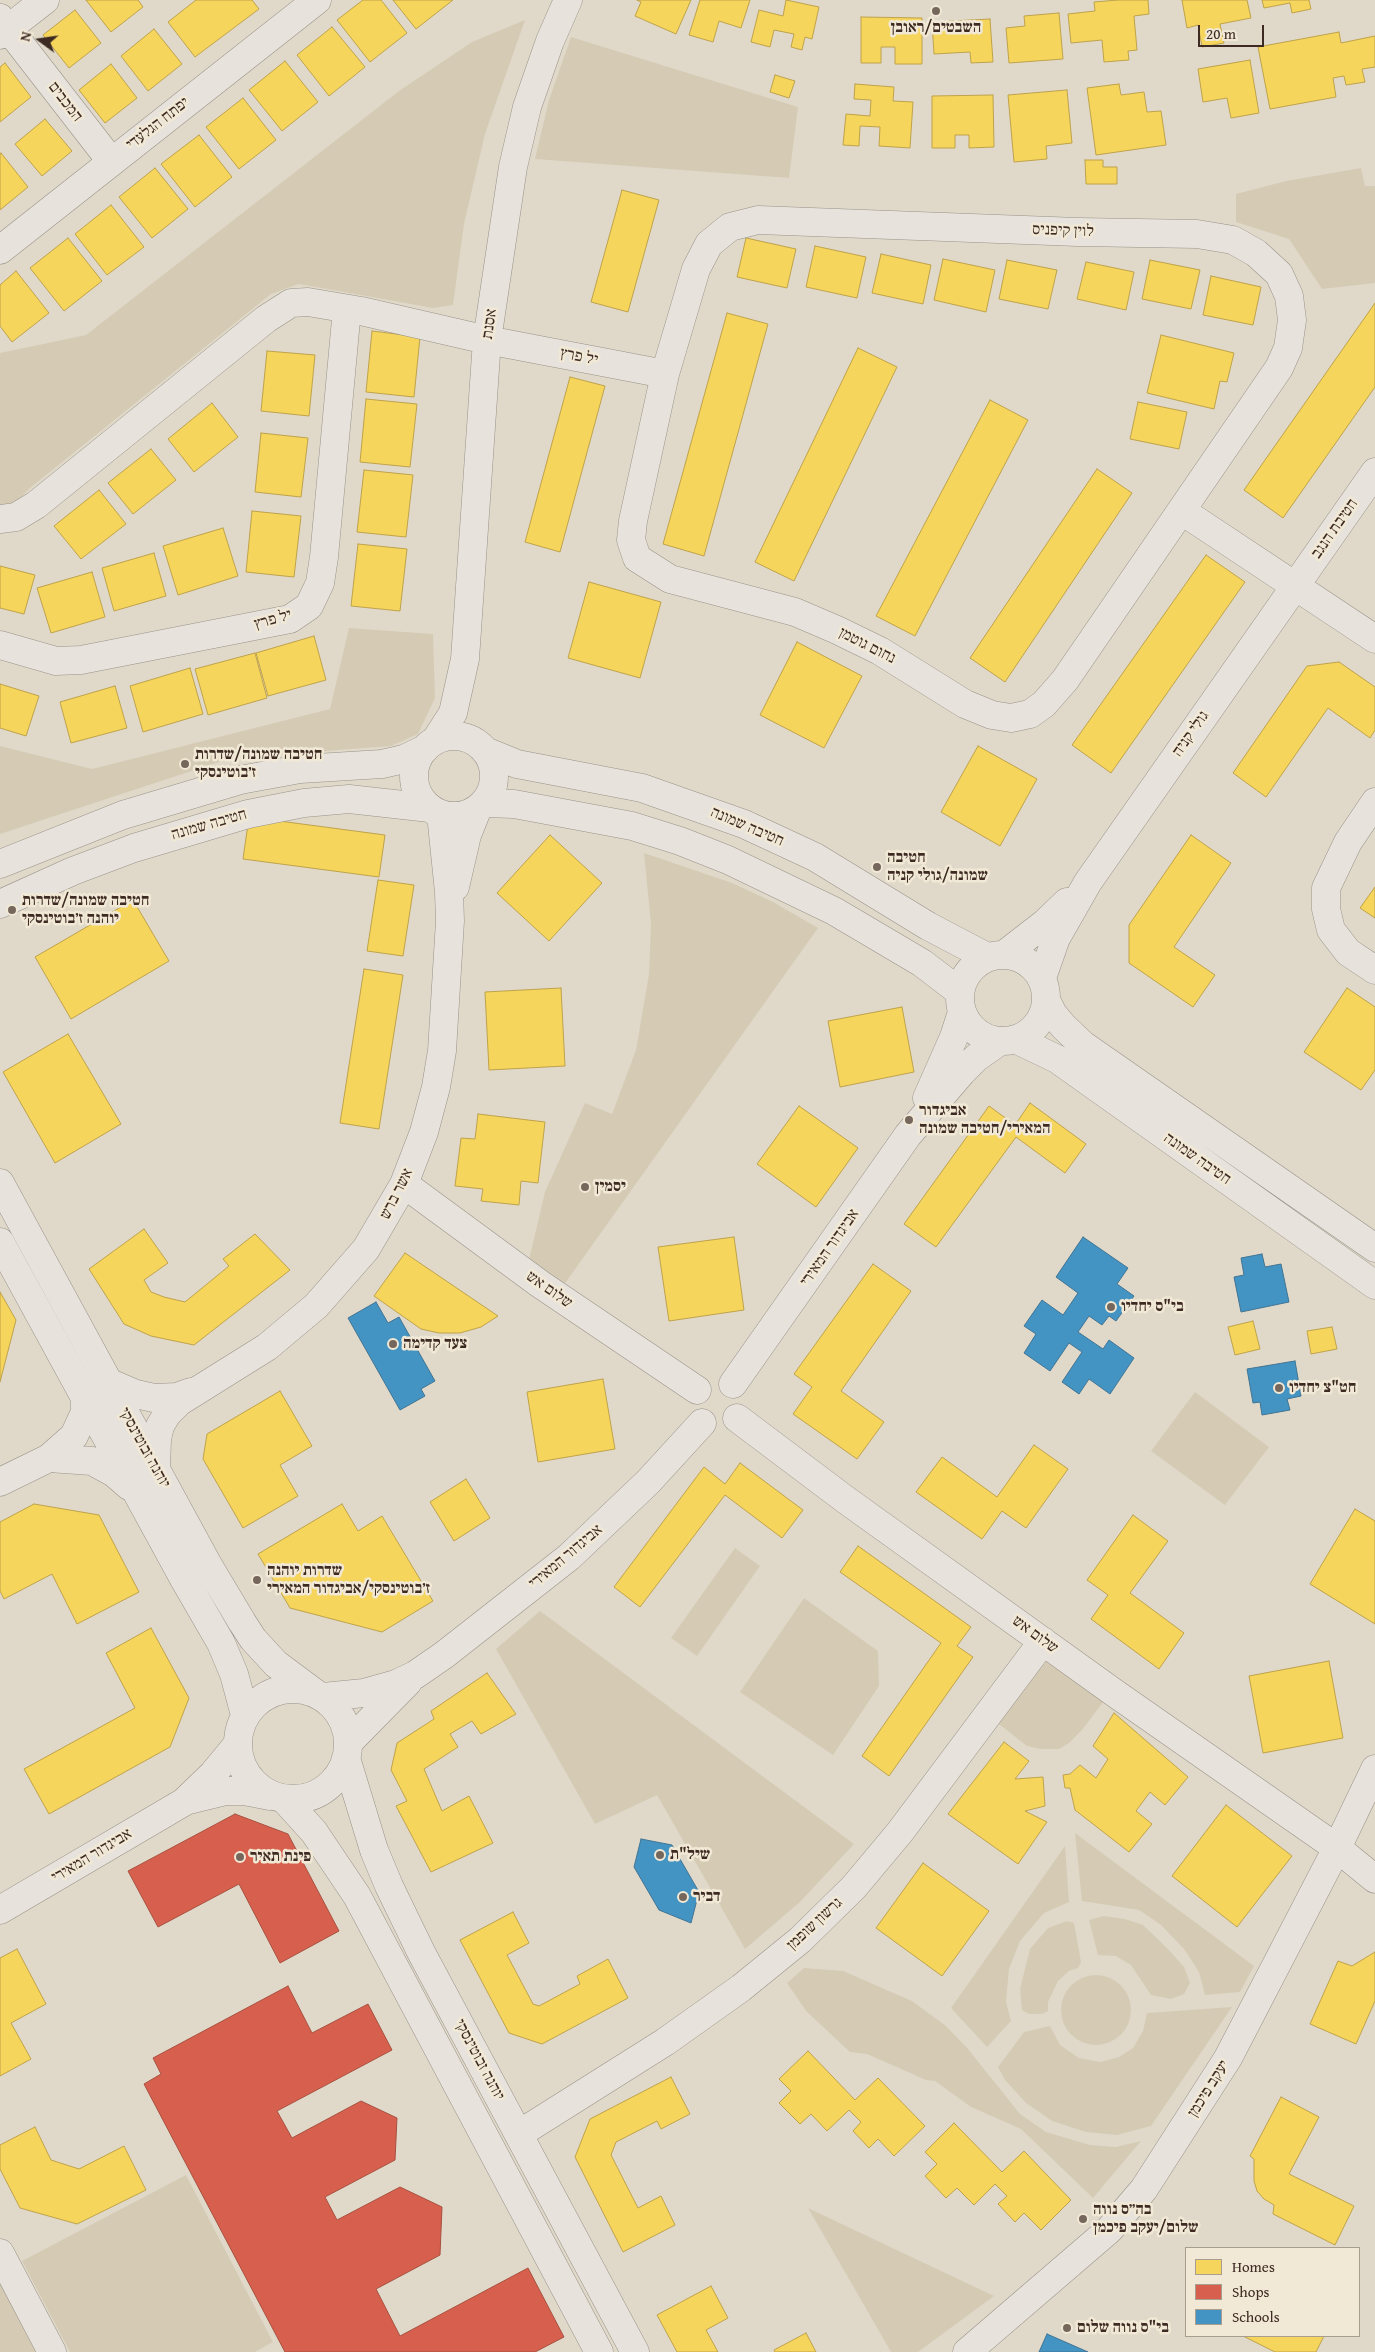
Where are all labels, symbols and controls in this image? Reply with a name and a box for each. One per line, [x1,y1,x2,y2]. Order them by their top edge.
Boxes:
marker: השבטים/ראובן [930,5,942,17]
north arrow [15,15,65,65]
scale bar [1200,15,1266,47]
place label: השבטים/ראובן [891,18,981,38]
text: 20 m [1206,23,1236,44]
text: N [15,29,36,43]
street label: המכבים [43,78,87,126]
street label: יפתח הגלעדי [123,93,193,155]
street label: לוין קיפניס [1032,220,1094,242]
street label: אסנת [478,307,502,341]
street label: יל פרץ [558,344,600,370]
street label: חטיבת הנגב [1307,495,1363,563]
street label: יל פרץ [252,606,294,634]
street label: נחום גוטמן [835,624,899,668]
street label: גולי קניה [1168,707,1214,761]
place label: חטיבה שמונה/שדרות ז׳בוטינסקי [195,745,322,783]
marker: חטיבה שמונה/שדרות ז׳בוטינסקי [179,758,191,770]
street label: חטיבה שמונה [707,803,787,851]
street label: חטיבה שמונה [169,805,249,845]
place label: חטיבה שמונה/גולי קניה [887,848,988,886]
marker: חטיבה שמונה/גולי קניה [871,861,883,873]
place label: חטיבה שמונה/שדרות יוהנה ז׳בוטינסקי [22,891,149,929]
marker: חטיבה שמונה/שדרות יוהנה ז׳בוטינסקי [6,904,18,916]
place label: אביגדור המאירי/חטיבה שמונה [919,1101,1050,1139]
marker: אביגדור המאירי/חטיבה שמונה [903,1114,915,1126]
street label: חטיבה שמונה [1160,1129,1234,1189]
street label: אשר ברש [376,1165,418,1223]
place label: יסמין [595,1177,626,1197]
marker: יסמין [579,1181,591,1193]
street label: אביגדור המאירי [796,1206,864,1290]
street label: שלום אש [522,1267,576,1313]
place label: בי"ס יחדיו [1121,1297,1184,1317]
marker: בי"ס יחדיו [1105,1301,1117,1313]
place label: צעד קדימה [403,1334,467,1354]
marker: צעד קדימה [387,1338,399,1350]
place label: חט"צ יחדיו [1289,1378,1356,1398]
marker: חט"צ יחדיו [1273,1382,1285,1394]
street label: יוהנה זבוטינסקי [114,1404,174,1492]
street label: אביגדור המאירי [525,1521,607,1593]
place label: שדרות יוהנה ז׳בוטינסקי/אביגדור המאירי [267,1561,430,1599]
marker: שדרות יוהנה ז׳בוטינסקי/אביגדור המאירי [251,1574,263,1586]
street label: שלום אש [1008,1612,1062,1658]
street label: אביגדור המאירי [48,1825,136,1887]
place label: שיל"ת [670,1845,710,1865]
place label: פינת תאיר [250,1847,311,1867]
marker: שיל"ת [654,1849,666,1861]
marker: פינת תאיר [234,1851,246,1863]
place label: דביר [693,1887,721,1907]
marker: דביר [677,1891,689,1903]
street label: גרשון שופמן [783,1893,847,1955]
street label: יוהנה זבוטינסקי [450,2016,508,2104]
street label: יעקב פיכמן [1184,2057,1234,2121]
place label: בה״ס נווה שלום/יעקב פיכמן [1093,2200,1198,2238]
marker: בה״ס נווה שלום/יעקב פיכמן [1077,2213,1089,2225]
legend [1185,2247,1360,2337]
text: Homes [1232,2256,1275,2277]
text: Shops [1232,2281,1269,2302]
text: Schools [1232,2306,1280,2327]
place label: בי"ס נווה שלום [1077,2318,1169,2338]
marker: בי"ס נווה שלום [1061,2322,1073,2334]

